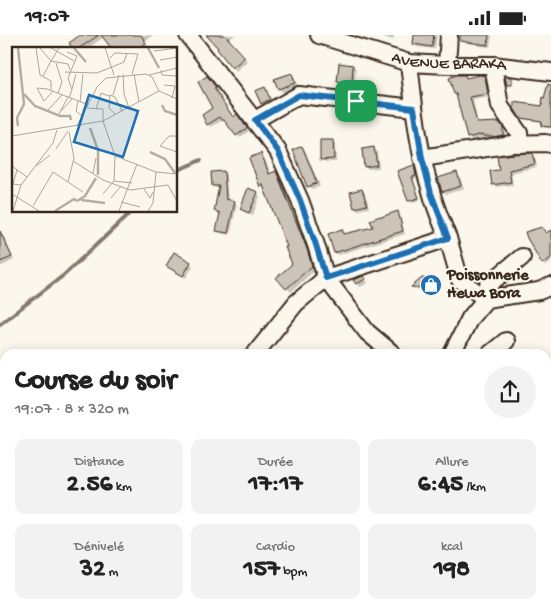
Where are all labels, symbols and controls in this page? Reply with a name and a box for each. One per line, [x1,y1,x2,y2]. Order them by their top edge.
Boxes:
text: 19:07 [25,6,69,29]
inset map [12,47,178,213]
street label: AVENUE BARAKA [389,49,509,76]
pin [335,80,377,122]
icon: arrive [342,87,370,115]
place label: Poissonnerie Hewa Bora [446,267,529,304]
shop icon: Poissonnerie Hewa Bora [419,273,443,297]
text: Course du soir [15,365,176,398]
button: share [484,366,536,418]
text: 19:07 · 8 × 320 m [15,401,129,420]
text: Distance [74,454,124,471]
text: Durée [258,454,293,471]
text: Allure [435,454,468,471]
text: 2.56 [66,471,112,500]
text: 17:17 [248,471,303,500]
text: 6:45 [418,471,463,500]
text: km [112,479,132,496]
text: /km [463,479,486,496]
text: Dénivelé [74,539,124,556]
text: Cardio [256,539,295,556]
text: kcal [441,539,463,556]
text: 32 [80,556,105,585]
text: 157 [244,556,280,585]
text: 198 [434,556,470,585]
text: m [105,564,118,581]
text: bpm [280,564,307,581]

